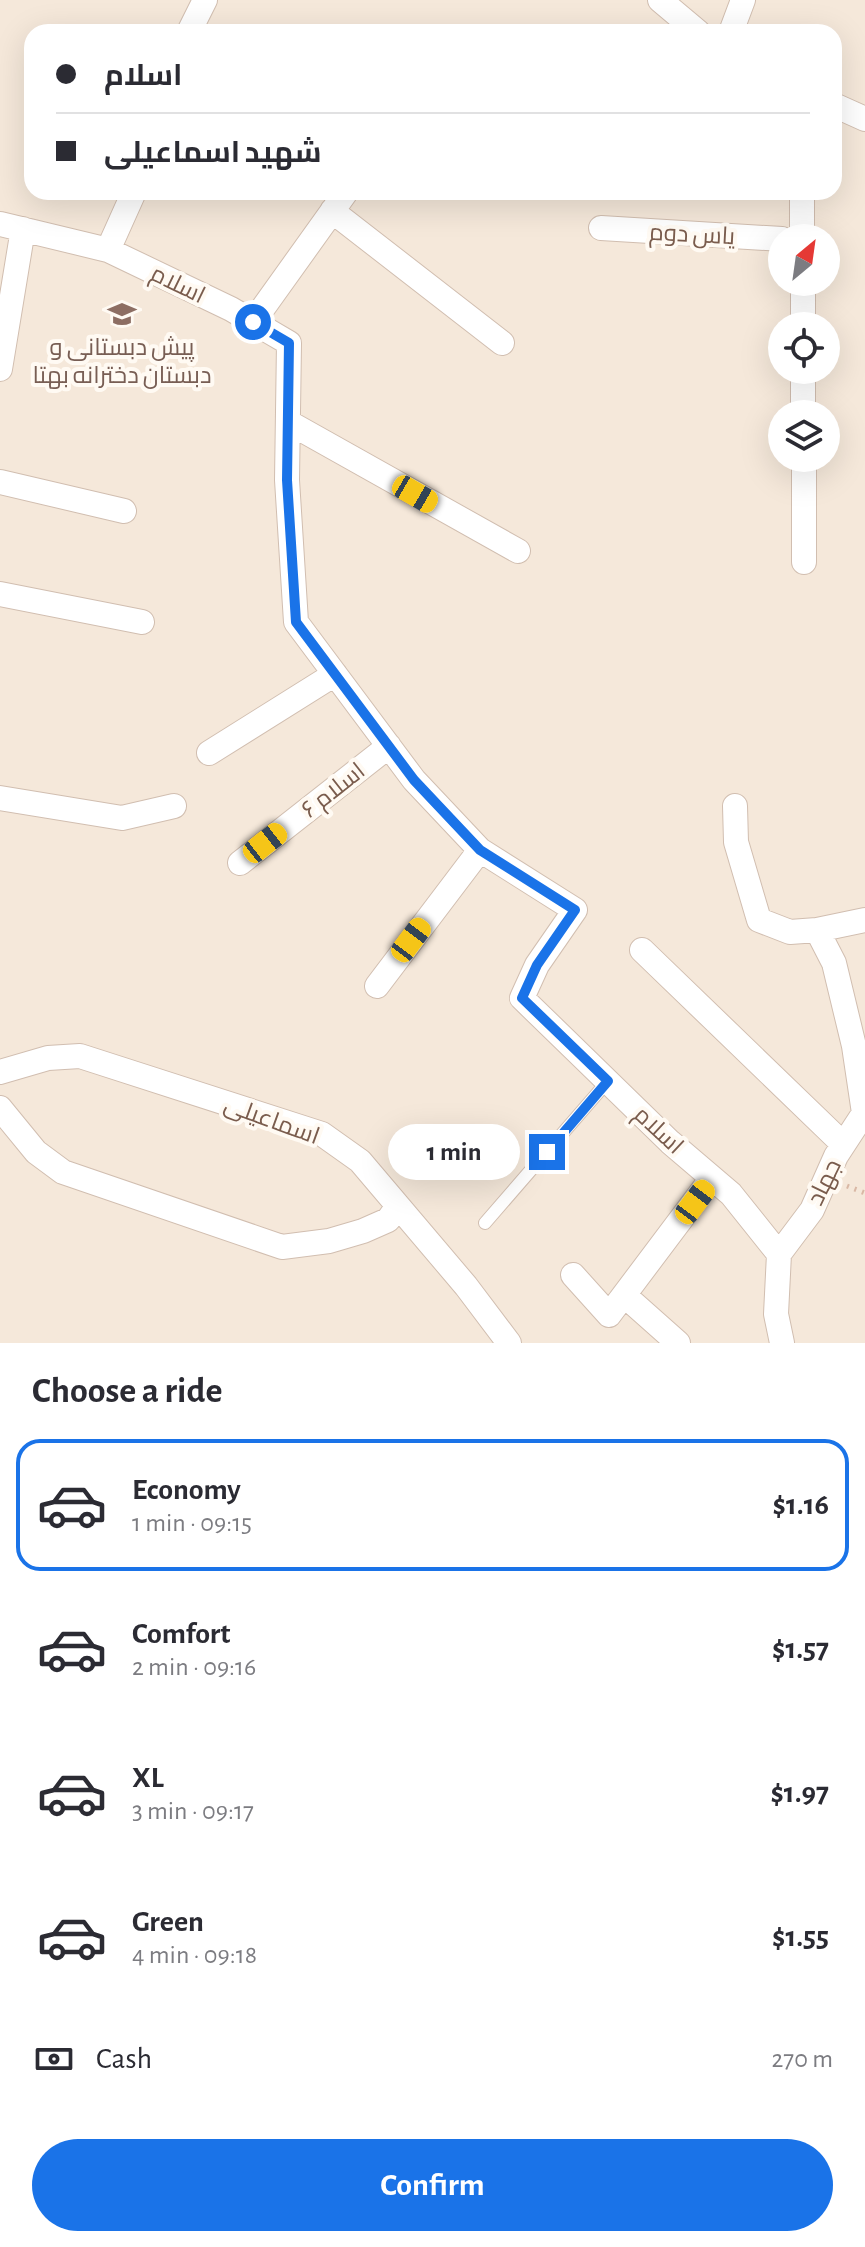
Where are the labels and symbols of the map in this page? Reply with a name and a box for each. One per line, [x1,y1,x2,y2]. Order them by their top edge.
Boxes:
street label: یاس دوم [648,221,736,252]
north arrow [768,224,840,296]
street label: اسلام [145,262,209,311]
school or university icon: پیش دبستانی و دبستان دخترانه بهتا [107,299,137,329]
route start [235,304,271,340]
place label: پیش دبستانی و دبستان دخترانه بهتا [33,335,211,389]
car [388,472,442,516]
street label: اسلام ۶ [298,759,372,825]
car [239,819,291,867]
car [387,914,435,966]
street label: اسماعیلی [220,1093,322,1150]
street label: اسلام [627,1102,688,1161]
callout: 1 min [387,1124,519,1180]
route end [529,1134,565,1170]
street label: جهاد [804,1156,847,1210]
car [671,1176,719,1228]

